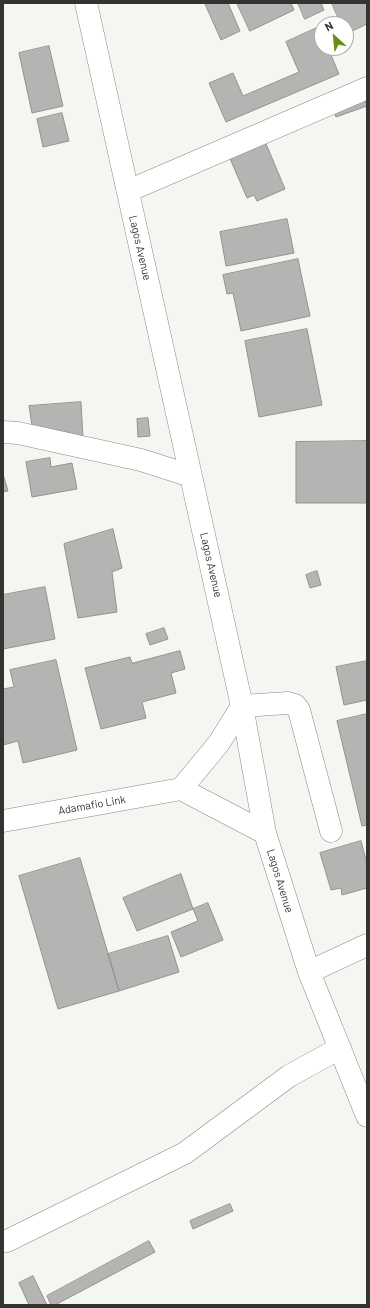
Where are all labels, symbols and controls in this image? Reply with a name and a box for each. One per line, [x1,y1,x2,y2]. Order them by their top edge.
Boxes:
north arrow [314,16,354,56]
text: N [323,18,335,33]
street label: Lagos Avenue [126,214,154,282]
street label: Lagos Avenue [197,531,225,599]
street label: Adamafio Link [57,793,127,817]
street label: Lagos Avenue [264,847,296,915]

